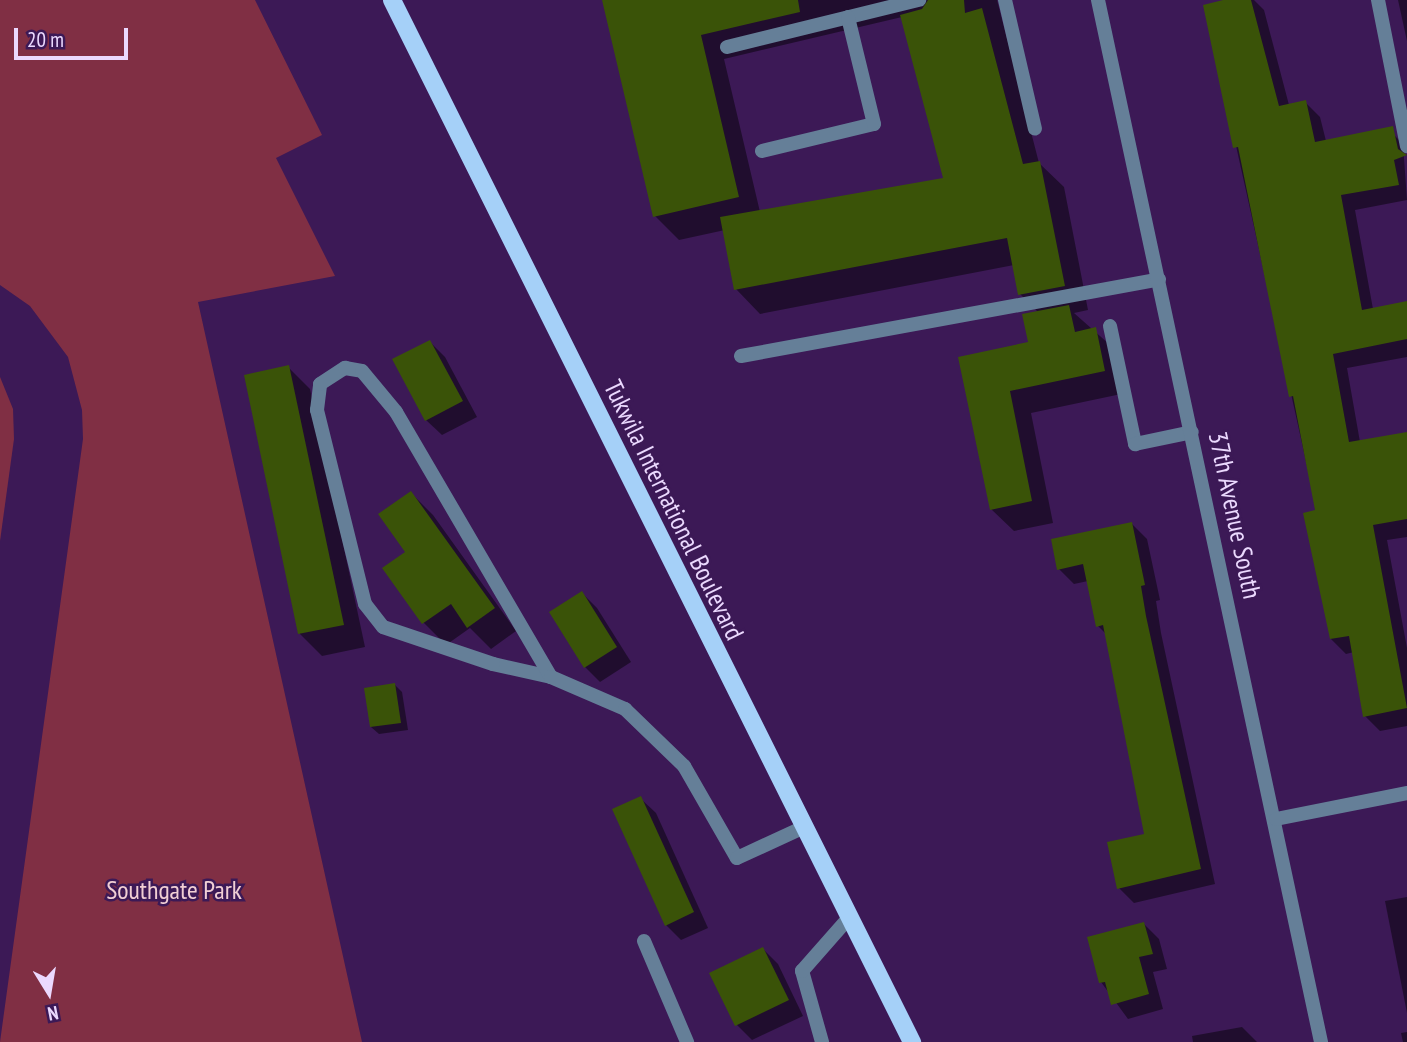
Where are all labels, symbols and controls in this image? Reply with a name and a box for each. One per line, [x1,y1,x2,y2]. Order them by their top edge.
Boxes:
scale bar [18,14,131,58]
text: 20 m [27,26,64,53]
street label: Tukwila International Boulevard [597,375,751,645]
street label: 37th Avenue South [1202,428,1268,602]
park label: Southgate Park [106,874,242,906]
north arrow [14,958,84,1028]
text: N [46,1001,60,1026]

